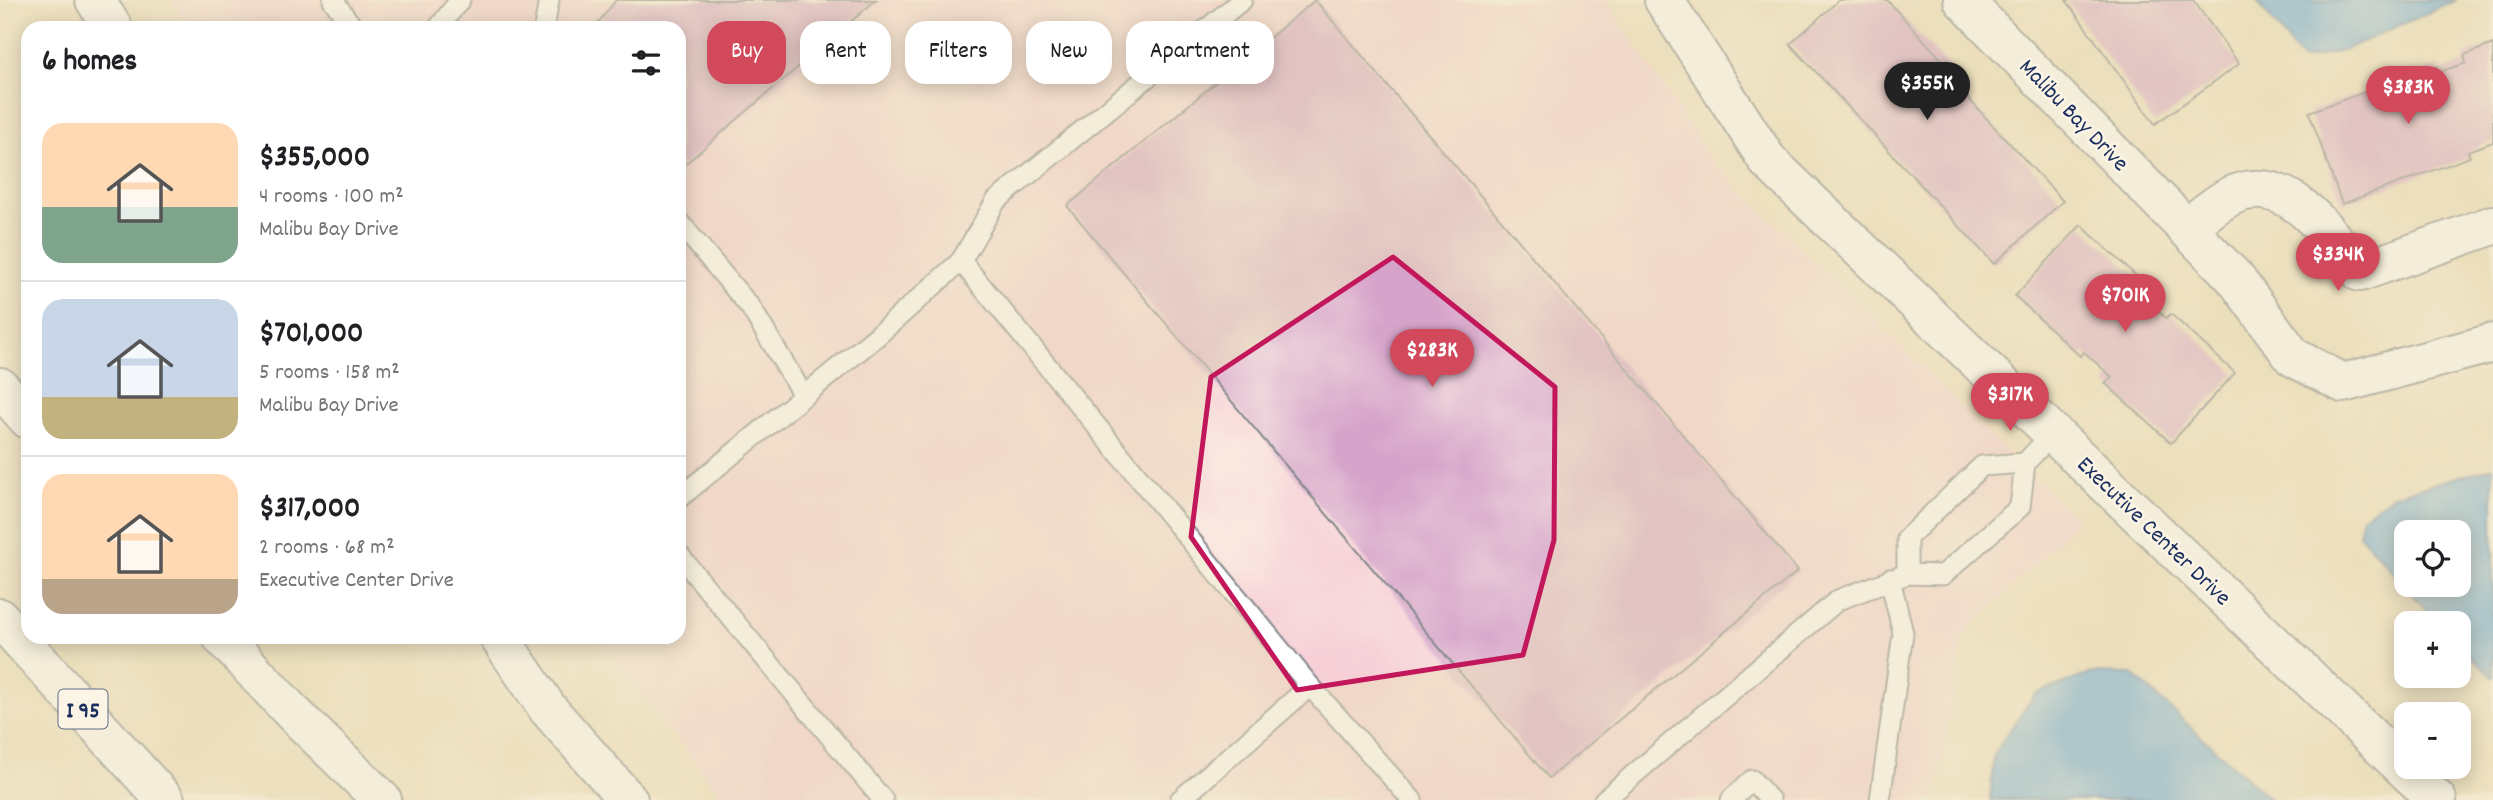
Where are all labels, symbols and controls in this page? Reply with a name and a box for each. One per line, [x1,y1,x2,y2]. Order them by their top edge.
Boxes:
chip: Buy [707,21,786,84]
chip: Rent [800,21,891,84]
chip: Filters [905,21,1012,84]
chip: New [1026,21,1112,84]
chip: Apartment [1126,21,1274,84]
text: 6 homes [42,42,137,85]
icon: filters [627,44,665,82]
street label: Malibu Bay Drive [2010,52,2136,180]
pin: $355K [1878,62,1976,122]
pin: $383K [2359,66,2457,126]
text: $355K [1900,68,1954,101]
text: $383K [2382,72,2434,105]
text: $355,000 [259,138,370,181]
icon: home [98,151,182,235]
text: 4 rooms · 100 m² [259,181,404,214]
text: Malibu Bay Drive [259,214,399,247]
pin: $334K [2289,233,2387,293]
text: $334K [2312,239,2364,272]
pin: $701K [2076,274,2174,334]
text: $701K [2101,280,2149,313]
text: $701,000 [259,314,363,357]
icon: home [98,327,182,411]
pin: $283K [1383,330,1481,389]
text: $283K [1406,335,1458,368]
text: 5 rooms · 158 m² [259,357,400,390]
pin: $317K [1961,374,2059,433]
text: $317K [1987,379,2033,412]
text: Malibu Bay Drive [259,390,399,423]
street label: Executive Center Drive [2068,449,2238,615]
text: $317,000 [259,489,360,532]
icon: home [98,502,182,586]
map controls [2394,520,2471,779]
button: locate [2394,520,2471,597]
text: 2 rooms · 68 m² [259,532,395,565]
text: Executive Center Drive [259,565,454,598]
button: + [2394,611,2471,688]
road number: I 95 [58,690,108,729]
button: − [2394,702,2471,779]

